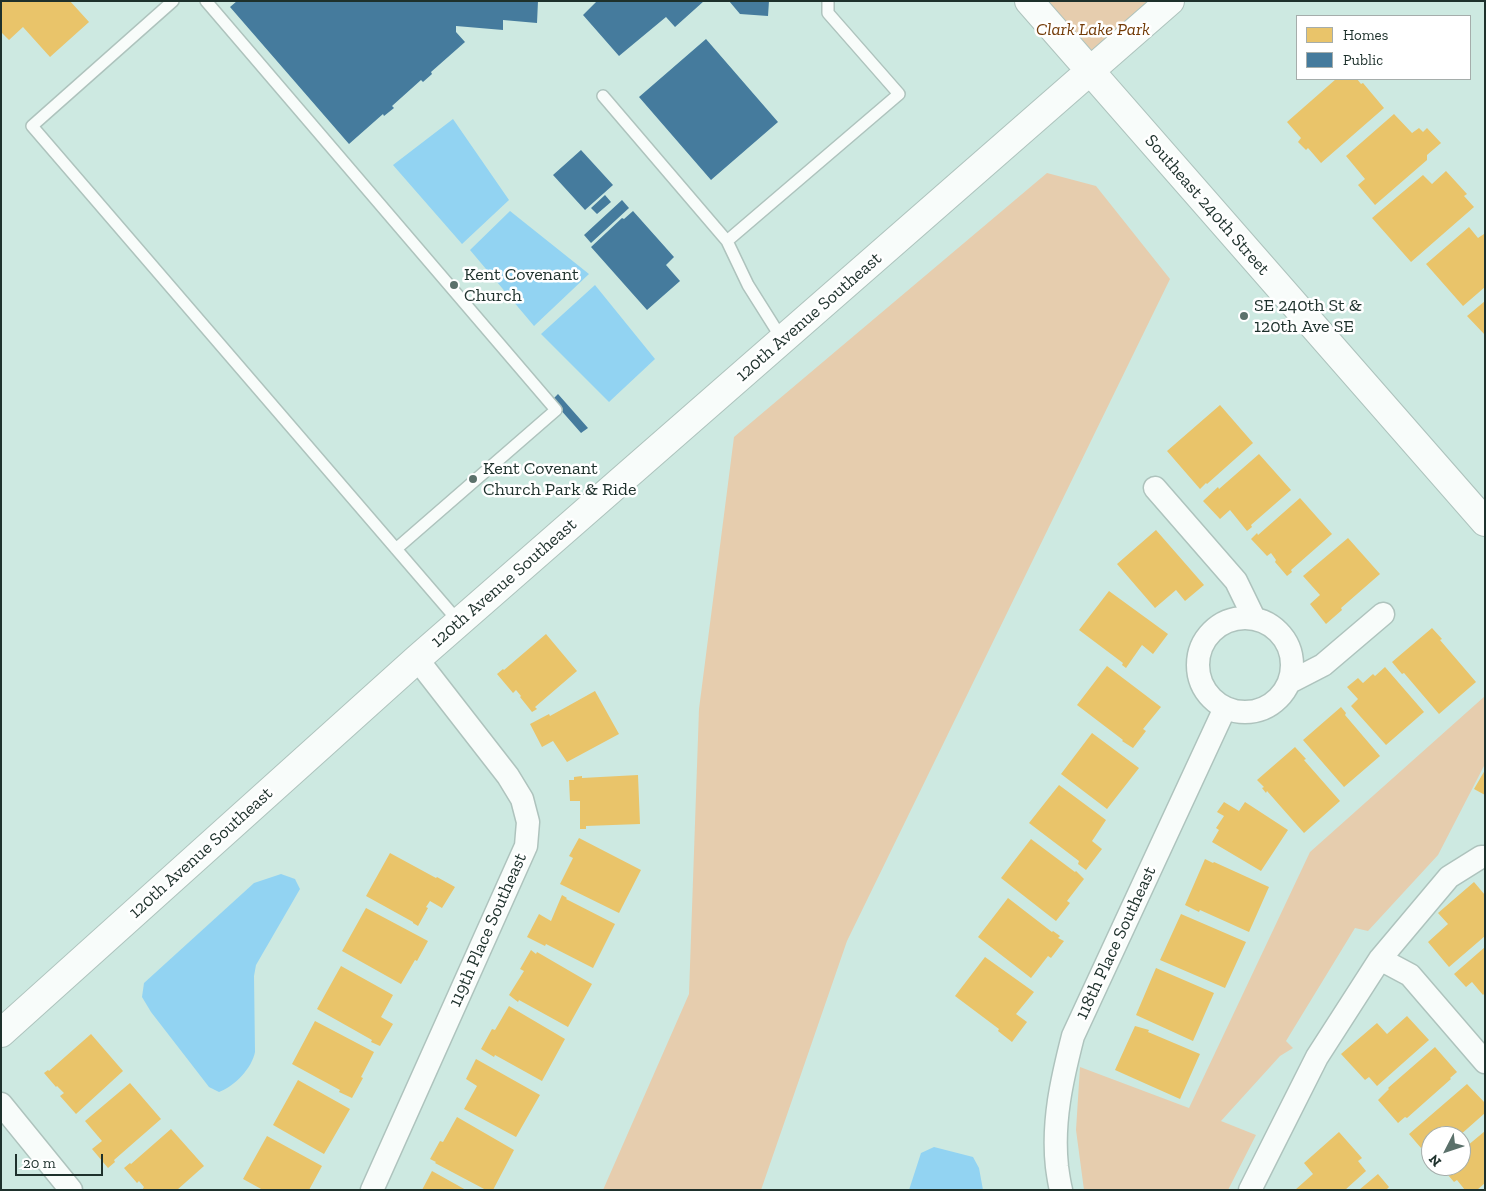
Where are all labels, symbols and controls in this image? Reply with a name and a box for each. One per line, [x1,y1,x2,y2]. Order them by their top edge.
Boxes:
legend [1296,15,1471,80]
park label: Clark Lake Park [1036,19,1150,41]
text: Homes [1343,26,1388,44]
text: Public [1343,51,1383,69]
street label: Southeast 240th Street [1140,130,1274,280]
street label: 120th Avenue Southeast [732,248,886,386]
place label: Kent Covenant Church [464,264,579,306]
marker: Kent Covenant Church [448,279,460,291]
place label: SE 240th St & 120th Ave SE [1254,295,1362,338]
marker: SE 240th St & 120th Ave SE [1238,310,1250,322]
place label: Kent Covenant Church Park & Ride [483,458,636,500]
marker: Kent Covenant Church Park & Ride [467,473,479,485]
street label: 120th Avenue Southeast [427,514,581,652]
street label: 120th Avenue Southeast [125,783,277,923]
street label: 119th Place Southeast [444,850,532,1010]
street label: 118th Place Southeast [1071,863,1161,1023]
north arrow [1421,1126,1471,1176]
scale bar [18,1144,105,1176]
text: N [1425,1151,1445,1170]
text: 20 m [23,1154,56,1172]

